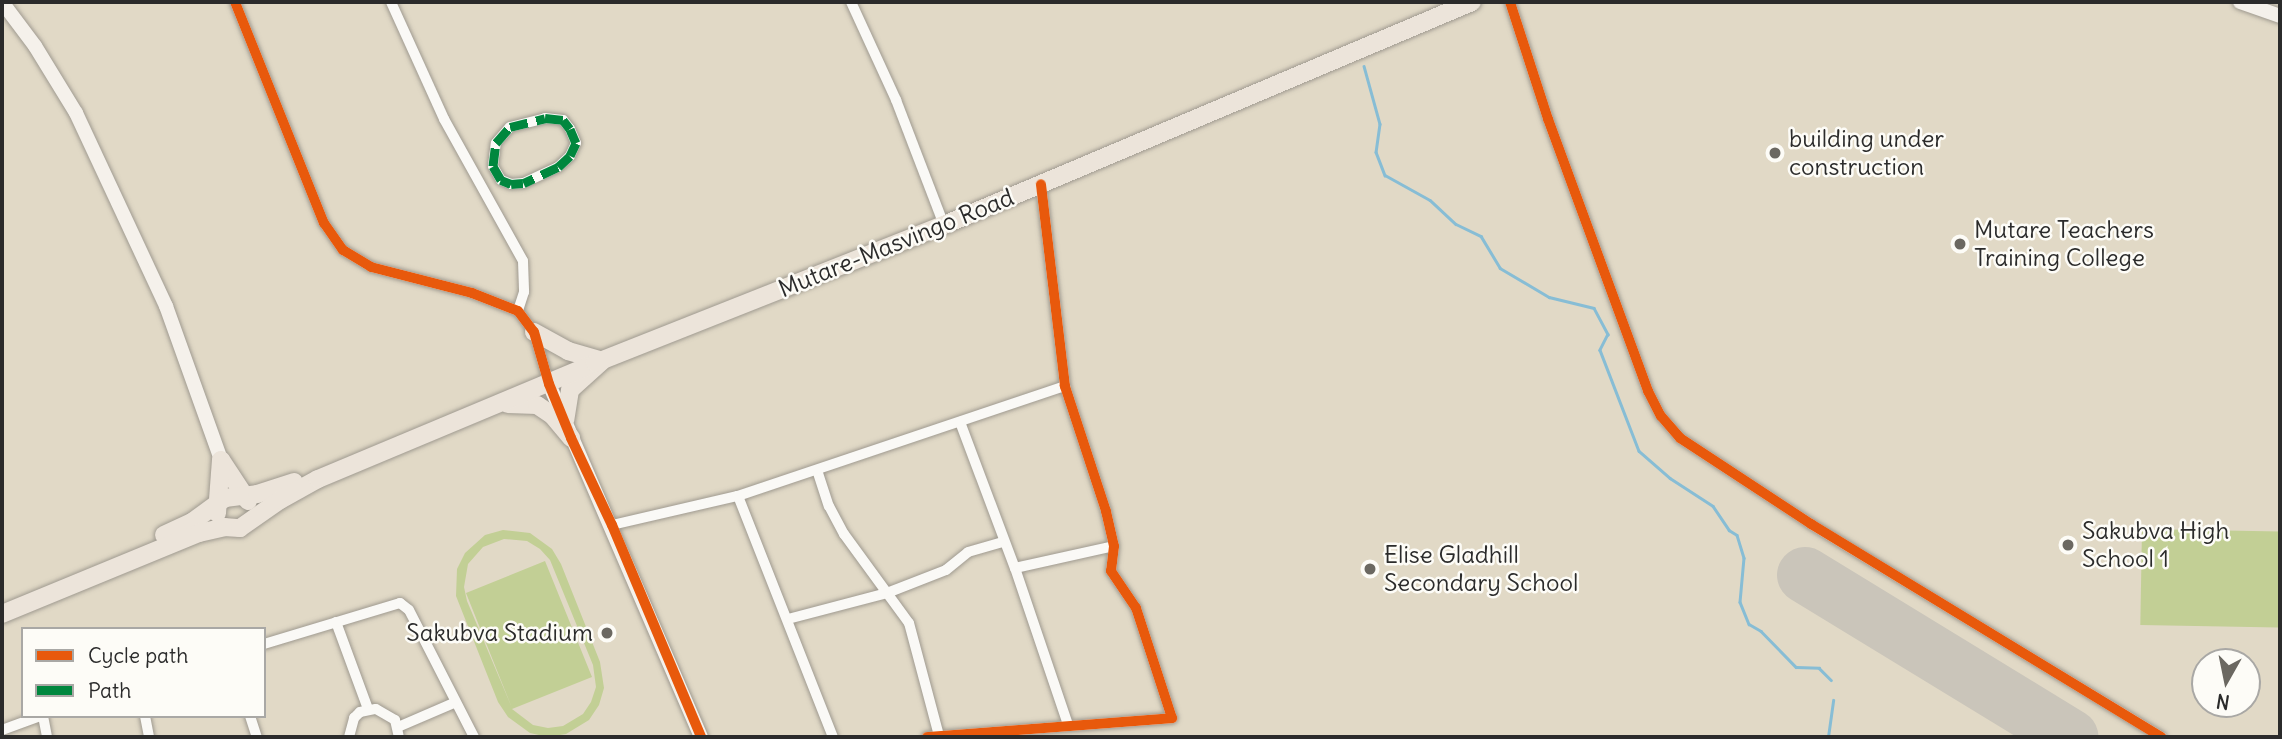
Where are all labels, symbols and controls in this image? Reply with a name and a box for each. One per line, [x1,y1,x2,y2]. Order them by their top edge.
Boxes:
place label: building under construction [1789,125,1944,181]
marker: building under construction [1767,145,1783,161]
street label: Mutare-Masvingo Road [774,183,1018,303]
place label: Mutare Teachers Training College [1974,216,2154,272]
marker: Mutare Teachers Training College [1952,236,1968,252]
place label: Sakubva High School 1 [2082,517,2229,573]
marker: Sakubva High School 1 [2060,537,2076,553]
place label: Elise Gladhill Secondary School [1384,541,1578,597]
marker: Elise Gladhill Secondary School [1362,561,1378,577]
place label: Sakubva Stadium [406,619,593,647]
marker: Sakubva Stadium [599,625,615,641]
legend [21,627,266,718]
text: Cycle path [88,642,188,669]
north arrow [2191,648,2261,718]
text: Path [88,677,131,704]
text: N [2215,689,2231,715]

